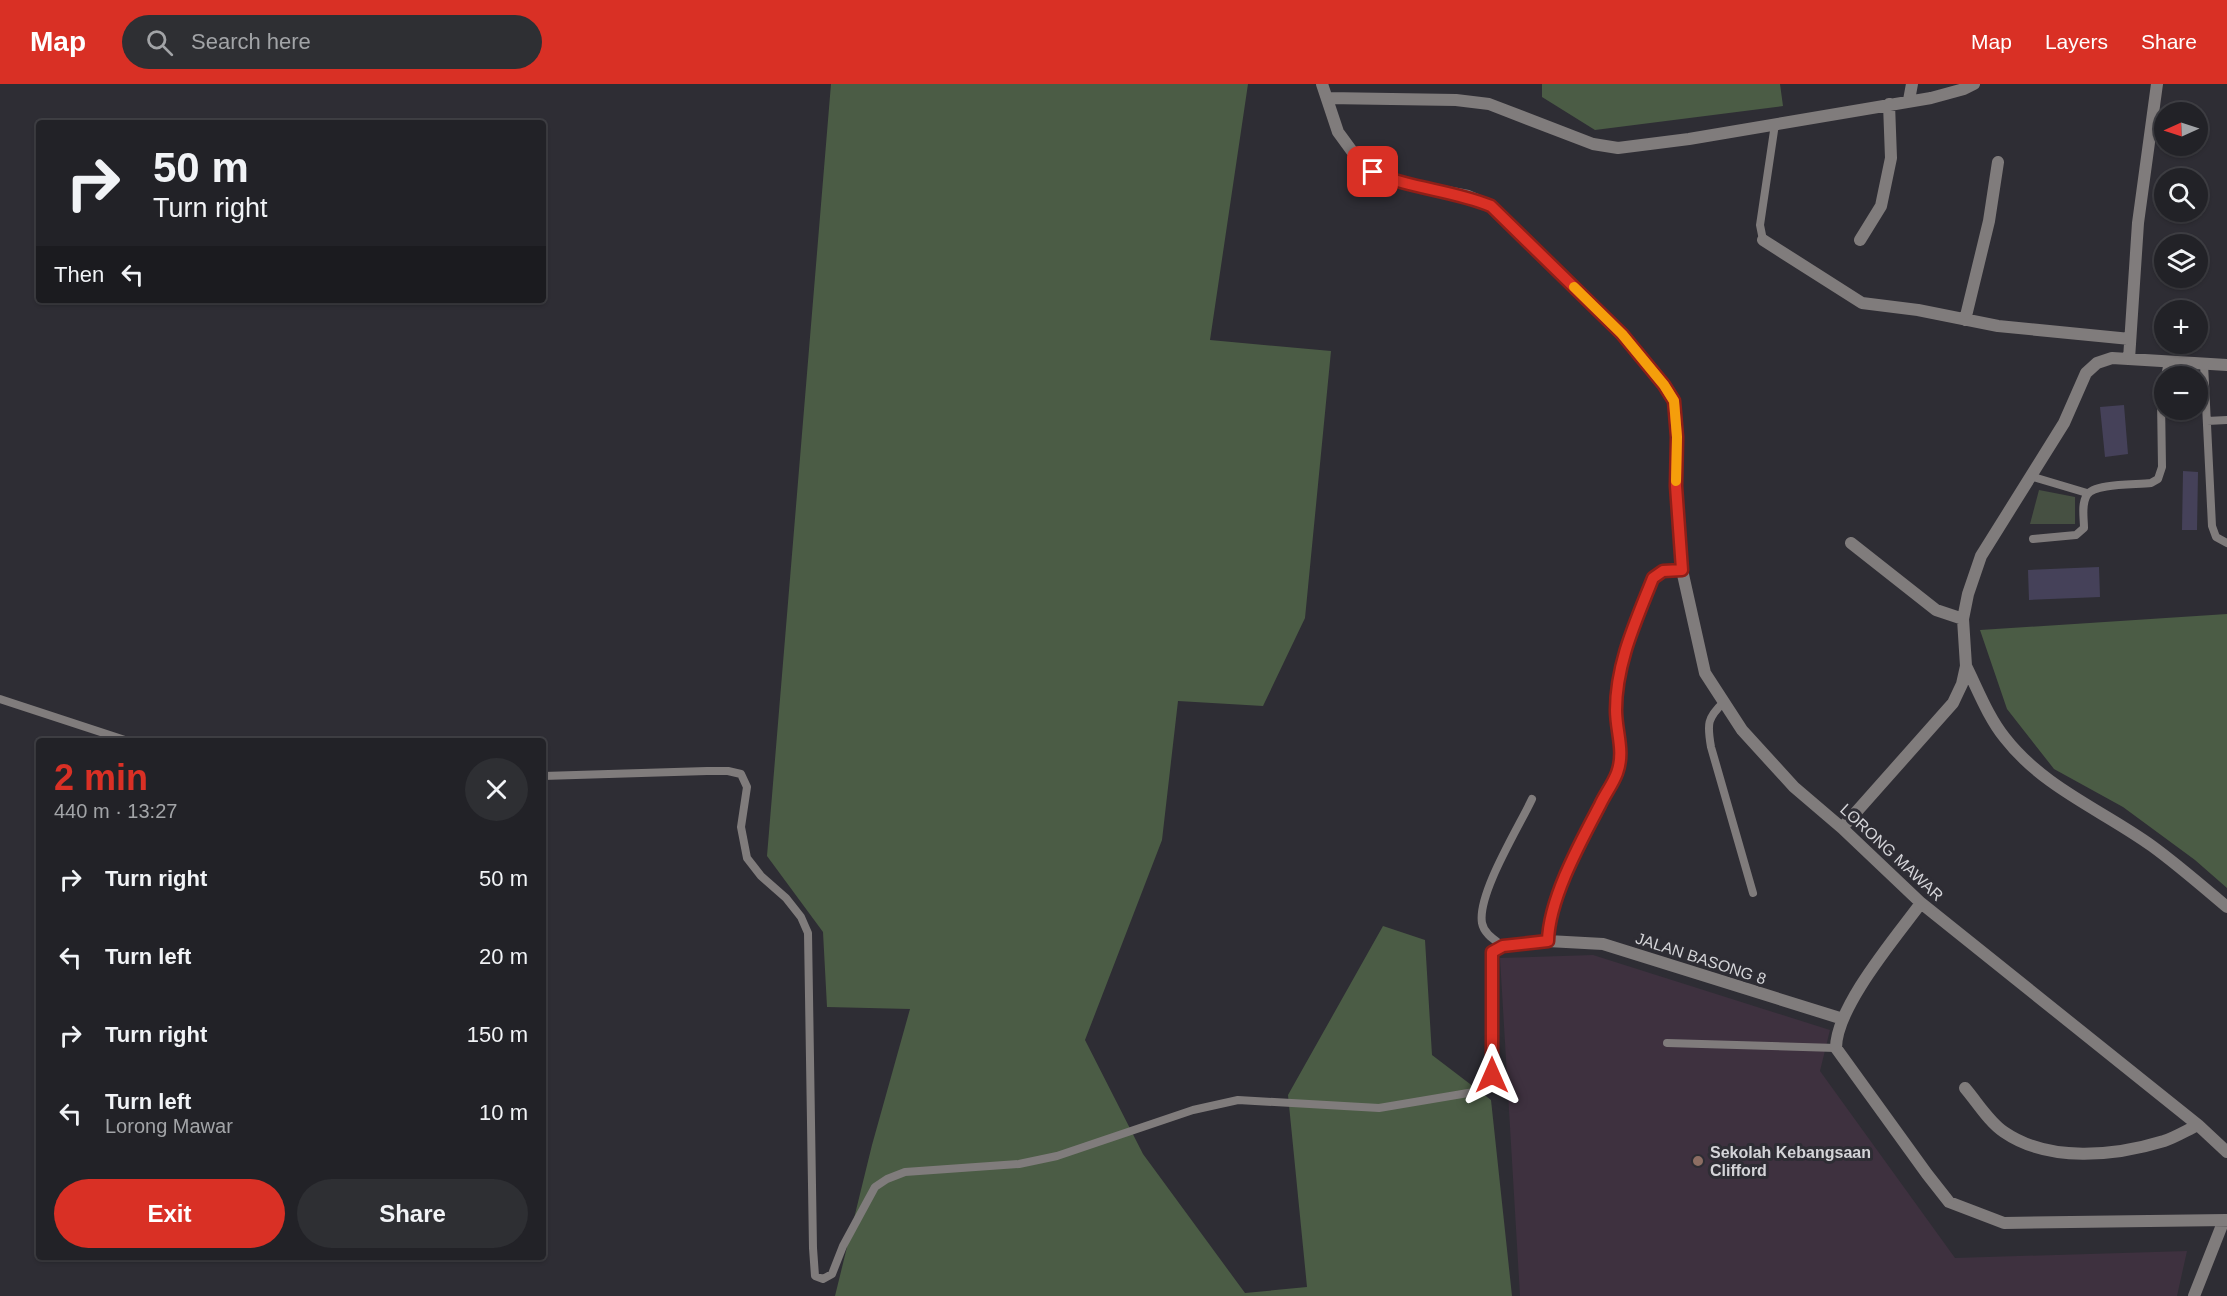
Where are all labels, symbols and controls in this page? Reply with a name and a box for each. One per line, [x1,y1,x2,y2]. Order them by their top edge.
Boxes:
search box [122,15,542,69]
text: Map [30,26,86,57]
icon: search [143,26,176,59]
text: Search here [191,29,311,54]
text: Map [1971,30,2012,53]
text: Layers [2045,30,2108,53]
text: Share [2141,30,2197,53]
north arrow [2154,102,2208,156]
map controls [2154,102,2208,420]
icon: right [54,144,132,222]
text: 50 m [153,144,249,191]
pin [1347,146,1398,197]
icon: arrive [1356,155,1389,188]
button: search [2154,168,2208,222]
text: Turn right [153,193,268,223]
button: layers [2154,234,2208,288]
icon: left [116,258,149,291]
text: Then [54,262,104,287]
button: + [2154,300,2208,354]
button: − [2154,366,2208,420]
text: 2 min [54,757,148,798]
button: close [465,758,528,821]
text: 440 m · 13:27 [54,800,177,822]
street label: LORONG MAWAR [1837,800,1946,904]
icon: right [54,863,87,896]
text: Turn right [105,866,207,891]
text: 50 m [479,866,528,891]
street label: JALAN BASONG 8 [1634,929,1768,988]
icon: left [54,941,87,974]
text: Turn left [105,944,191,969]
text: 20 m [479,944,528,969]
icon: right [54,1019,87,1052]
text: Turn right [105,1022,207,1047]
text: 150 m [467,1022,528,1047]
position arrow [1460,1043,1524,1107]
text: Turn left [105,1089,191,1114]
icon: left [54,1097,87,1130]
text: 10 m [479,1100,528,1125]
text: Lorong Mawar [105,1115,233,1137]
place label: Sekolah Kebangsaan Clifford [1710,1144,1871,1179]
marker: Sekolah Kebangsaan Clifford [1691,1154,1705,1168]
button: Exit [54,1179,285,1248]
button: Share [297,1179,528,1248]

